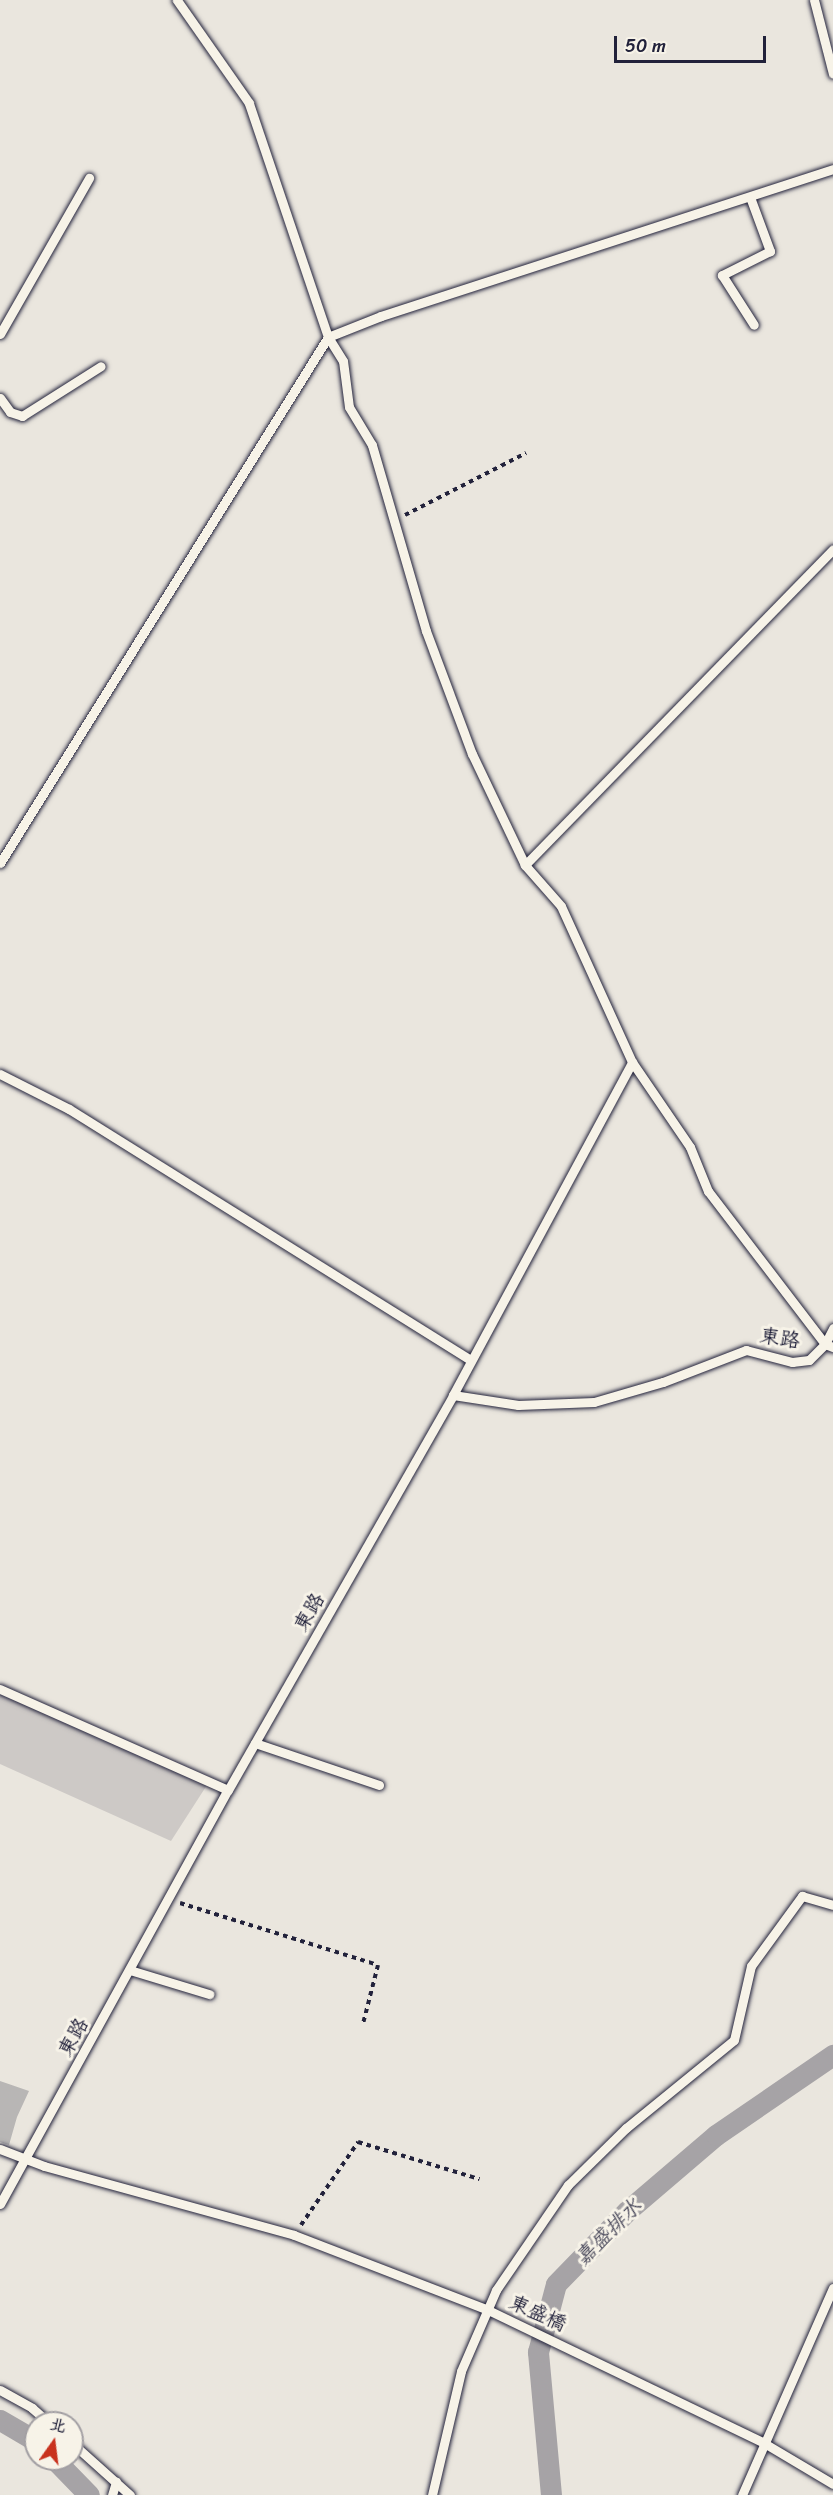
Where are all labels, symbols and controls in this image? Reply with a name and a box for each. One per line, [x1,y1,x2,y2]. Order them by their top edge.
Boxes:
scale bar [617,24,768,62]
text: 50 m [625,30,666,62]
street label: 東路 [758,1323,802,1353]
street label: 東路 [289,1589,329,1635]
street label: 東路 [53,2014,93,2060]
water label: 嘉盛排水 [569,2193,647,2271]
street label: 東盛橋 [506,2290,570,2336]
text: 北 [47,2409,69,2441]
north arrow [24,2411,84,2471]

